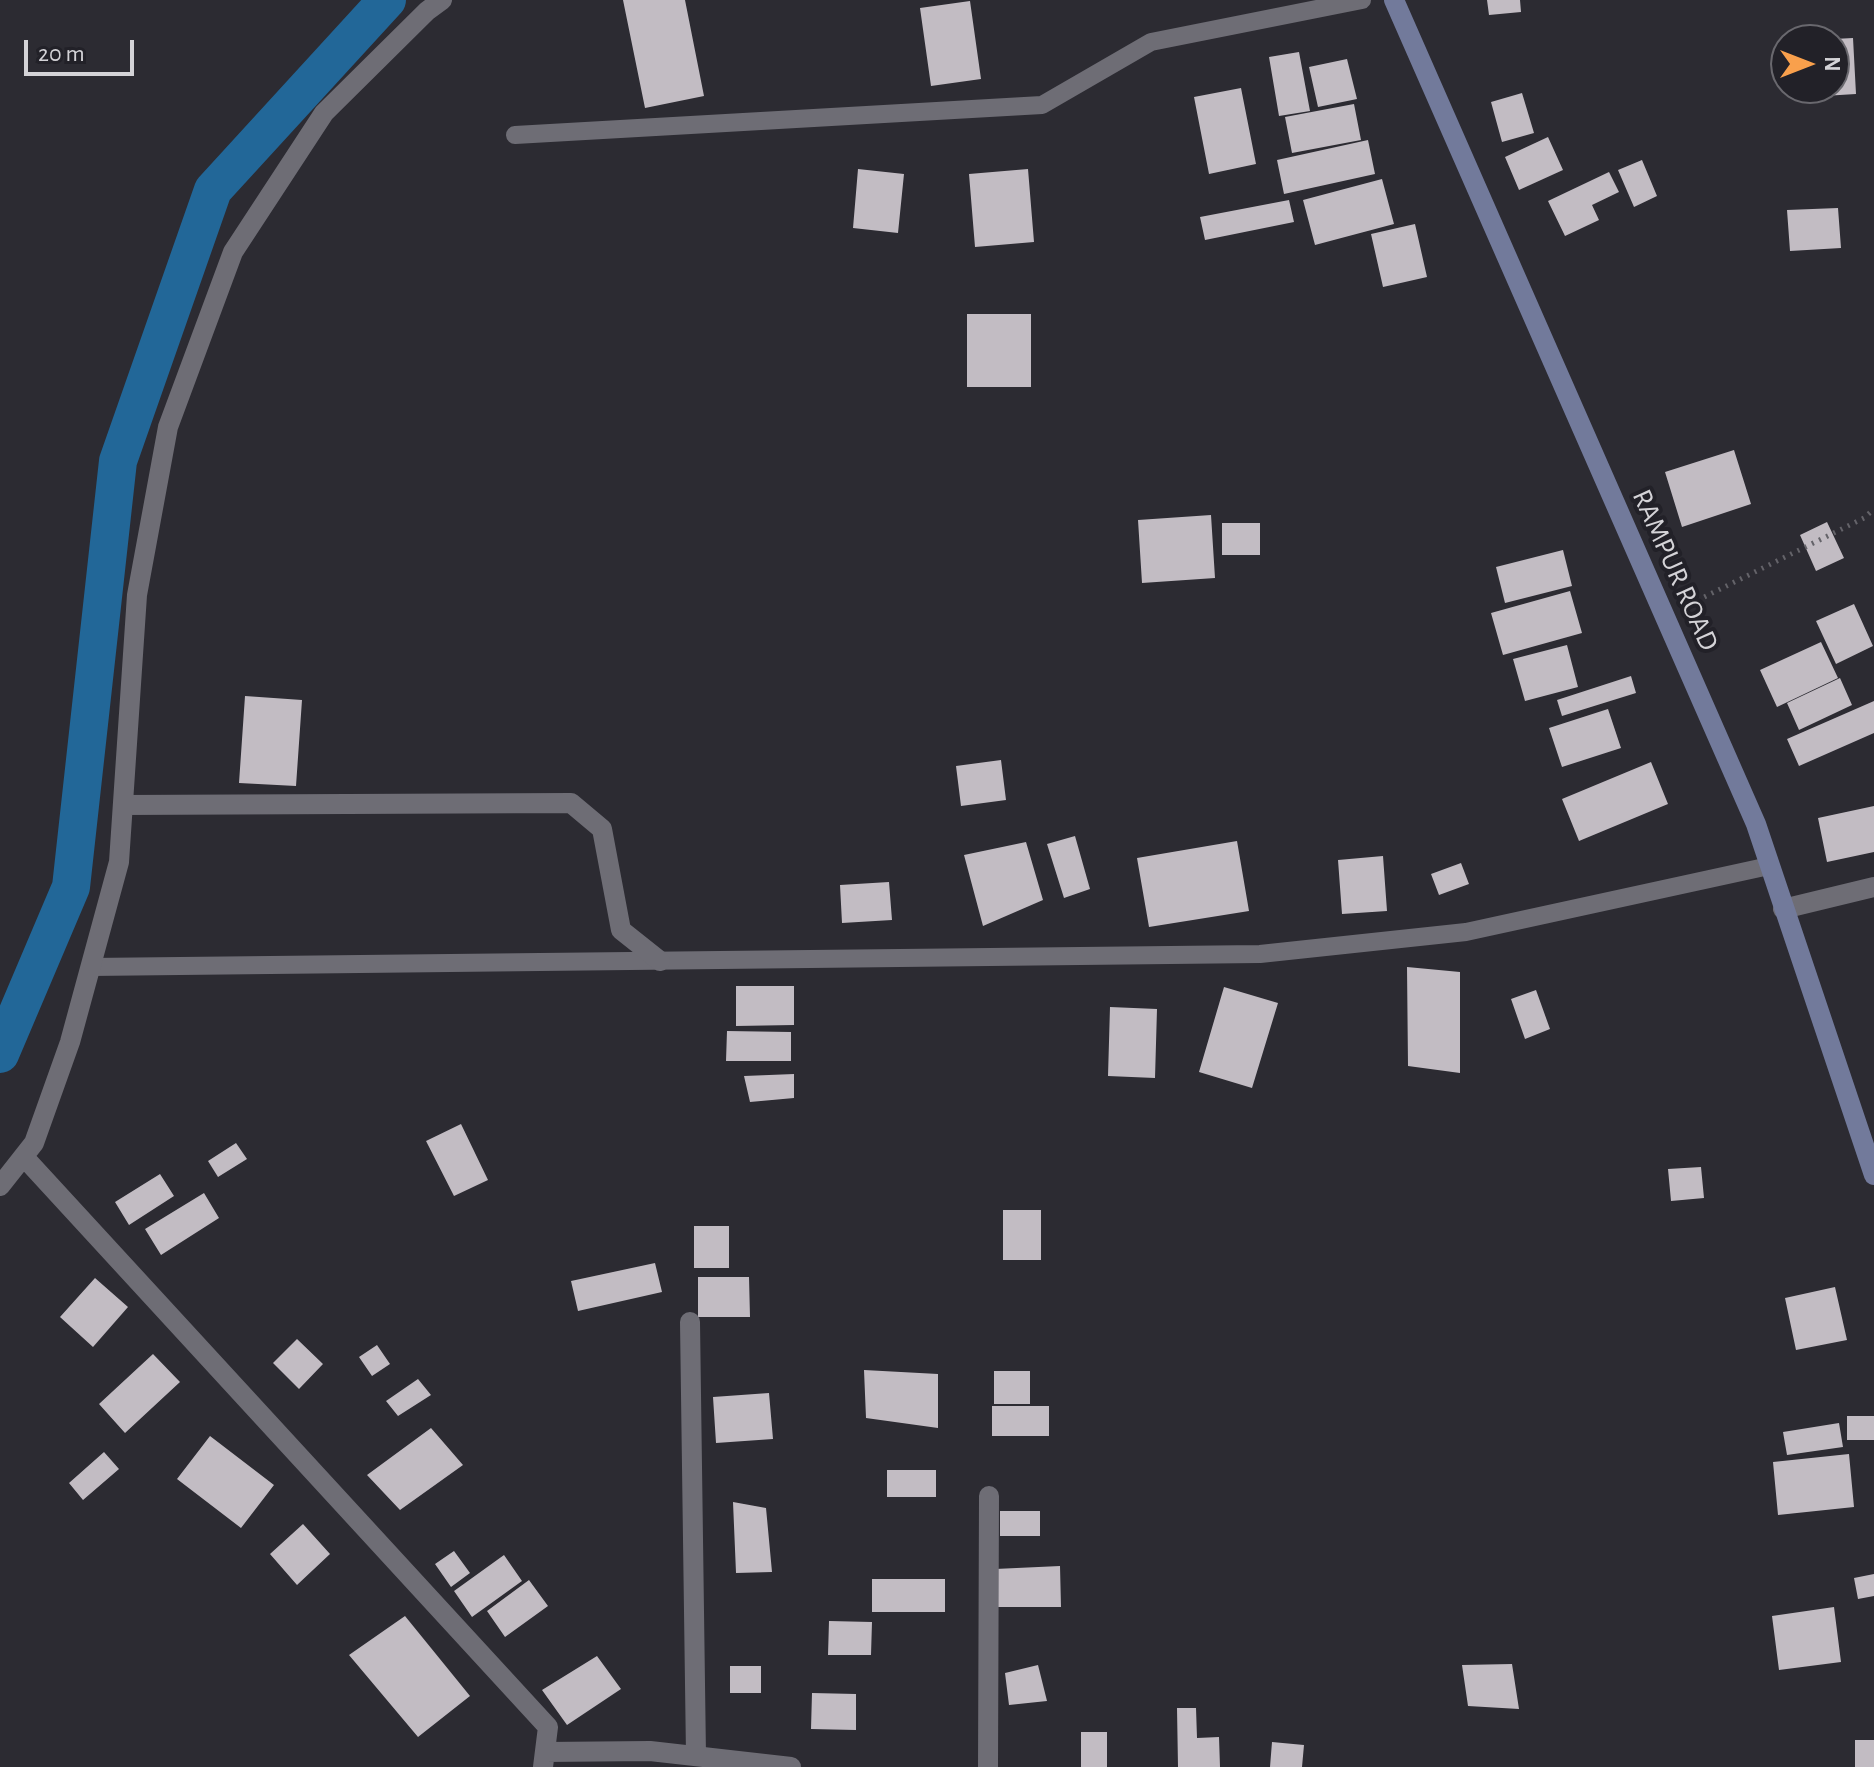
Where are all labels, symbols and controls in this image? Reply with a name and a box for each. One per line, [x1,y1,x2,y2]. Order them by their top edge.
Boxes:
scale bar [28,24,138,74]
north arrow [1770,24,1850,104]
text: 20 m [38,42,85,66]
text: N [1821,56,1843,72]
street label: RAMPUR ROAD [1624,484,1726,656]

